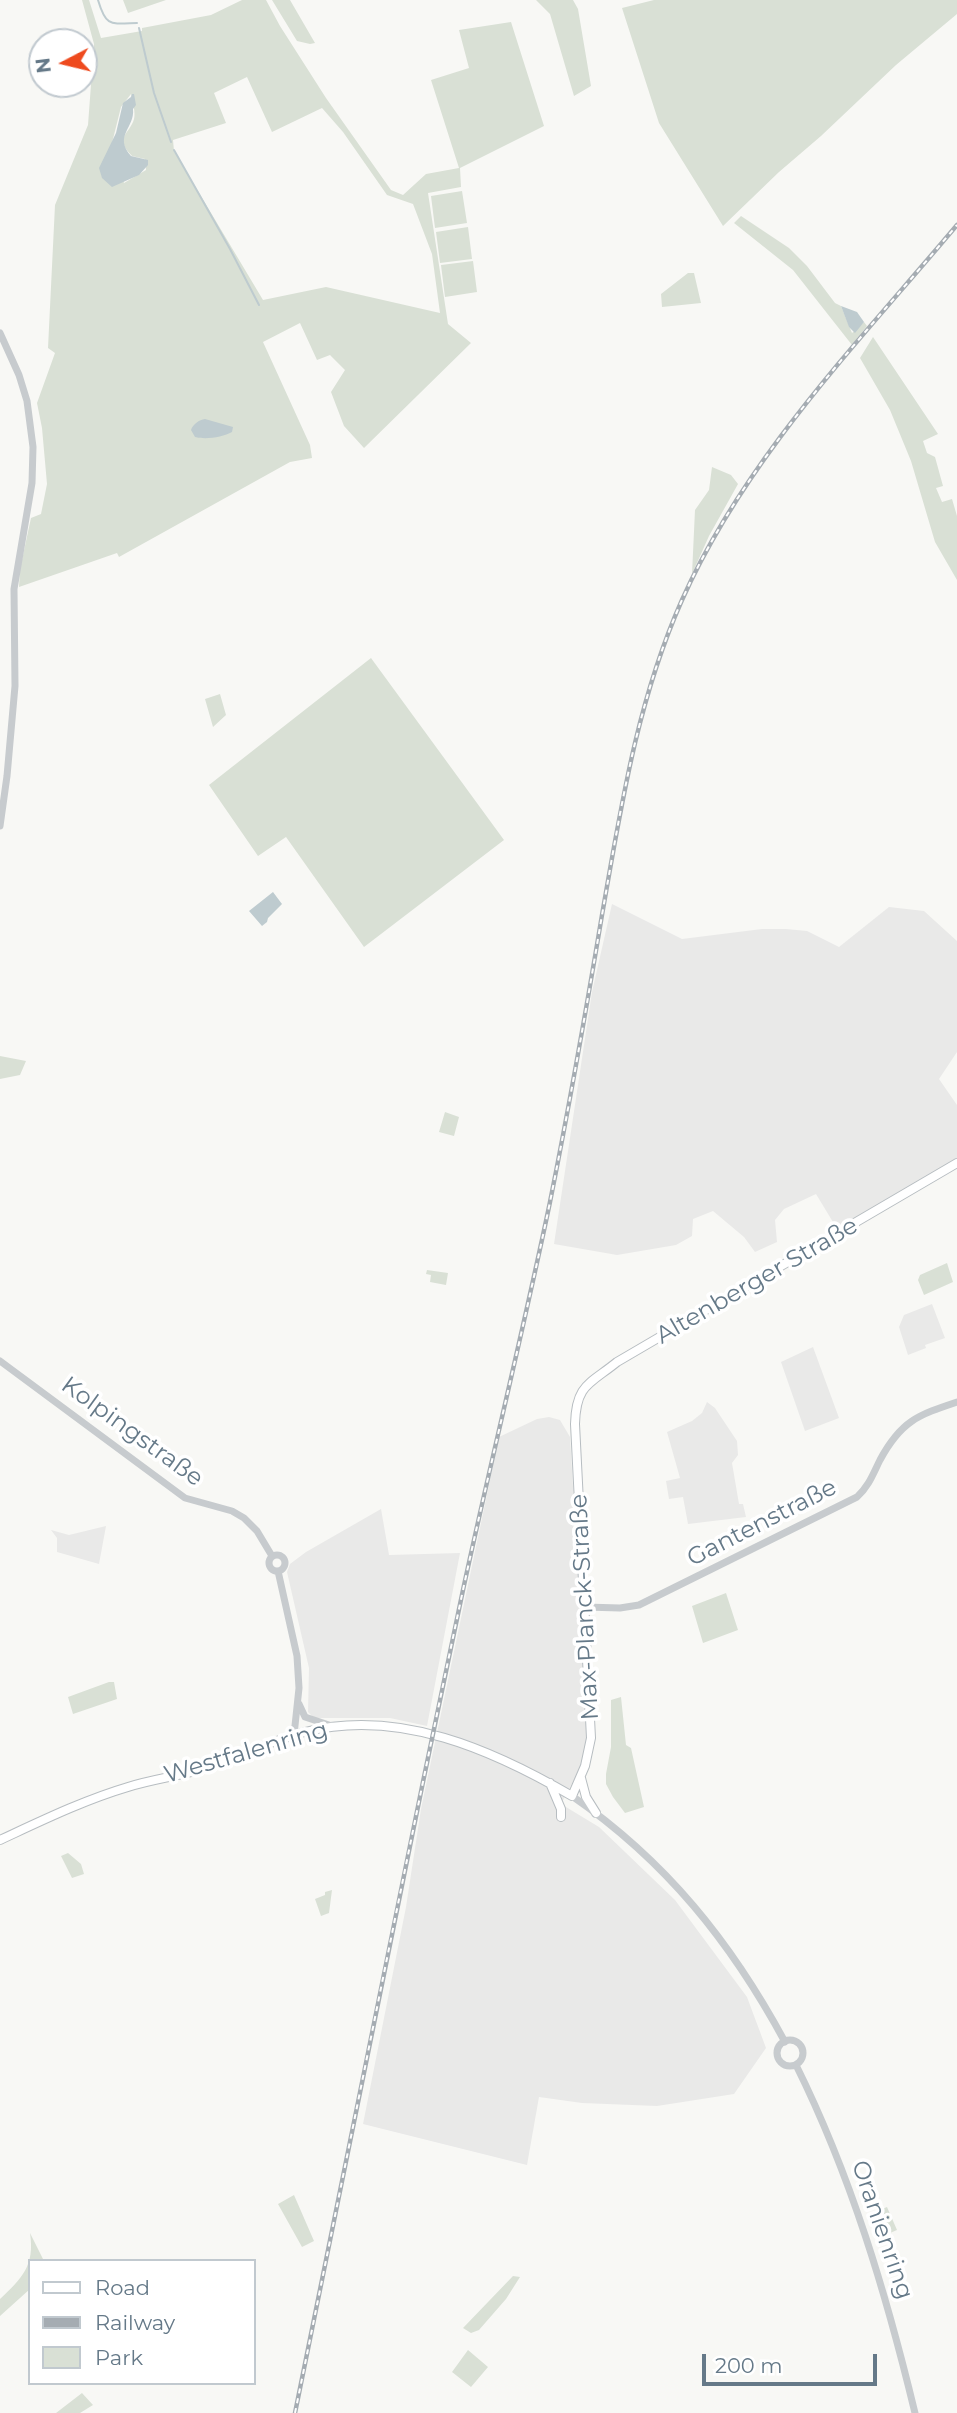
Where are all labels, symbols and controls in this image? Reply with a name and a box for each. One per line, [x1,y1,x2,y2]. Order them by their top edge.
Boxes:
north arrow [28,28,98,98]
text: N [31,56,56,74]
street label: Altenberger Straße [651,1211,863,1351]
street label: Kolpingstraße [56,1371,208,1493]
street label: Gantenstraße [683,1473,841,1573]
street label: Max-Planck-Straße [565,1493,605,1721]
street label: Westfalenring [161,1716,331,1790]
street label: Oranienring [845,2157,919,2303]
legend [28,2259,256,2385]
text: Road [95,2275,150,2300]
text: Railway [95,2310,175,2335]
scale bar [705,2340,880,2384]
text: Park [95,2345,143,2370]
text: 200 m [715,2353,782,2378]

